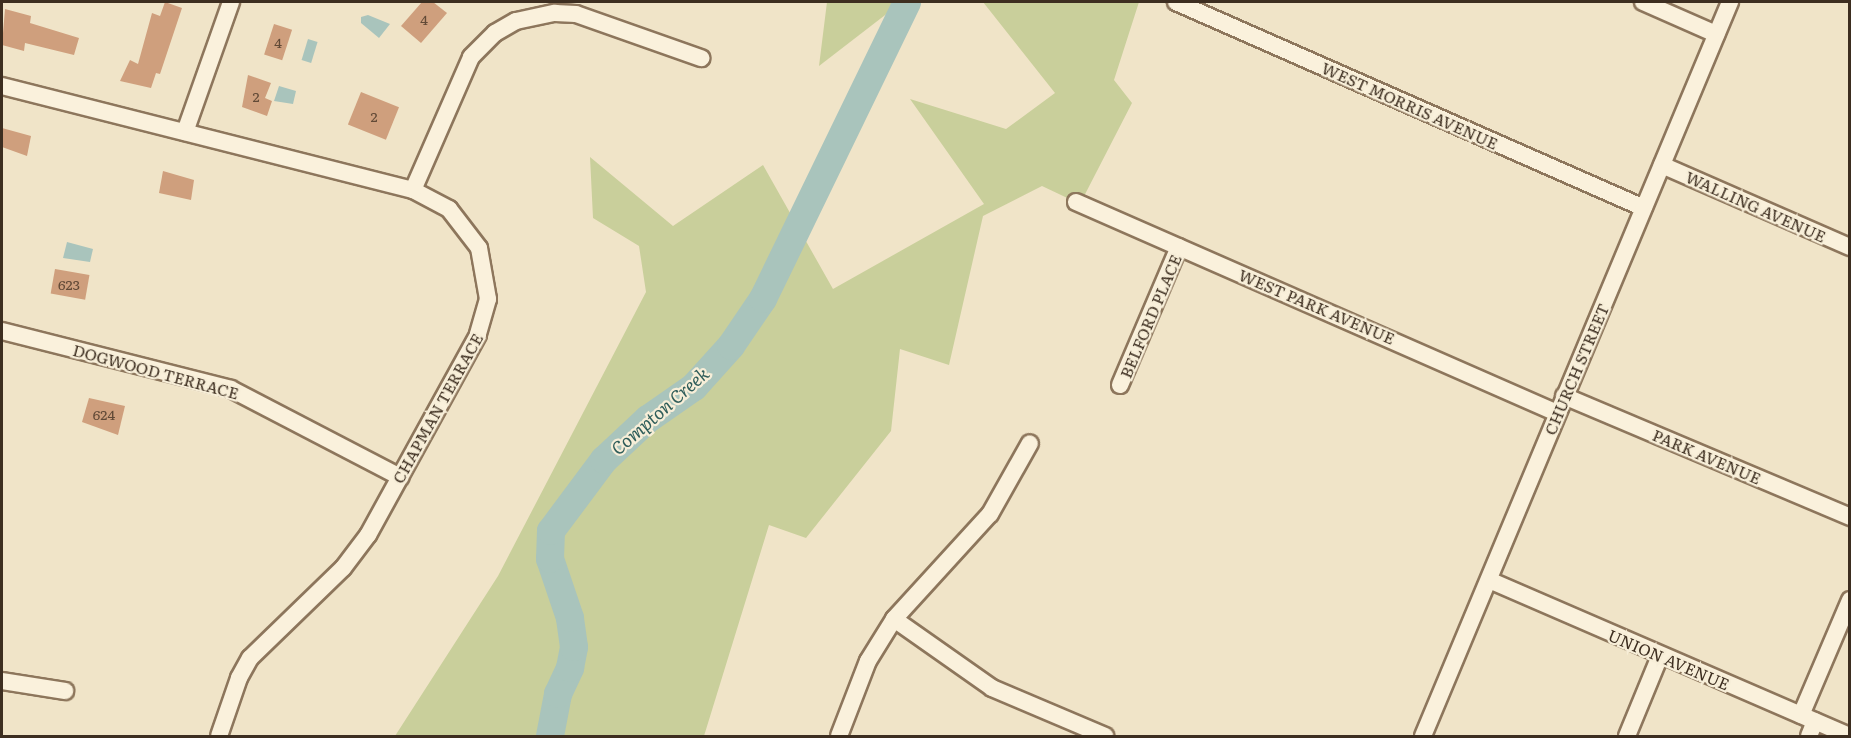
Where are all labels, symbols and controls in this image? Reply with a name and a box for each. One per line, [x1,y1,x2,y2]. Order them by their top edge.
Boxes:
house number: 4 [420,11,428,27]
house number: 4 [274,34,282,50]
street label: WEST MORRIS AVENUE [1319,57,1501,153]
house number: 2 [252,88,260,104]
house number: 2 [370,108,378,124]
street label: WALLING AVENUE [1683,166,1829,246]
street label: BELFORD PLACE [1115,251,1185,381]
street label: WEST PARK AVENUE [1236,264,1398,348]
house number: 623 [58,276,80,292]
street label: CHURCH STREET [1540,300,1612,438]
street label: CHAPMAN TERRACE [388,330,486,486]
street label: DOGWOOD TERRACE [71,340,241,402]
water label: Compton Creek [607,363,713,459]
house number: 624 [93,406,115,422]
street label: PARK AVENUE [1650,425,1764,487]
street label: UNION AVENUE [1605,625,1733,693]

